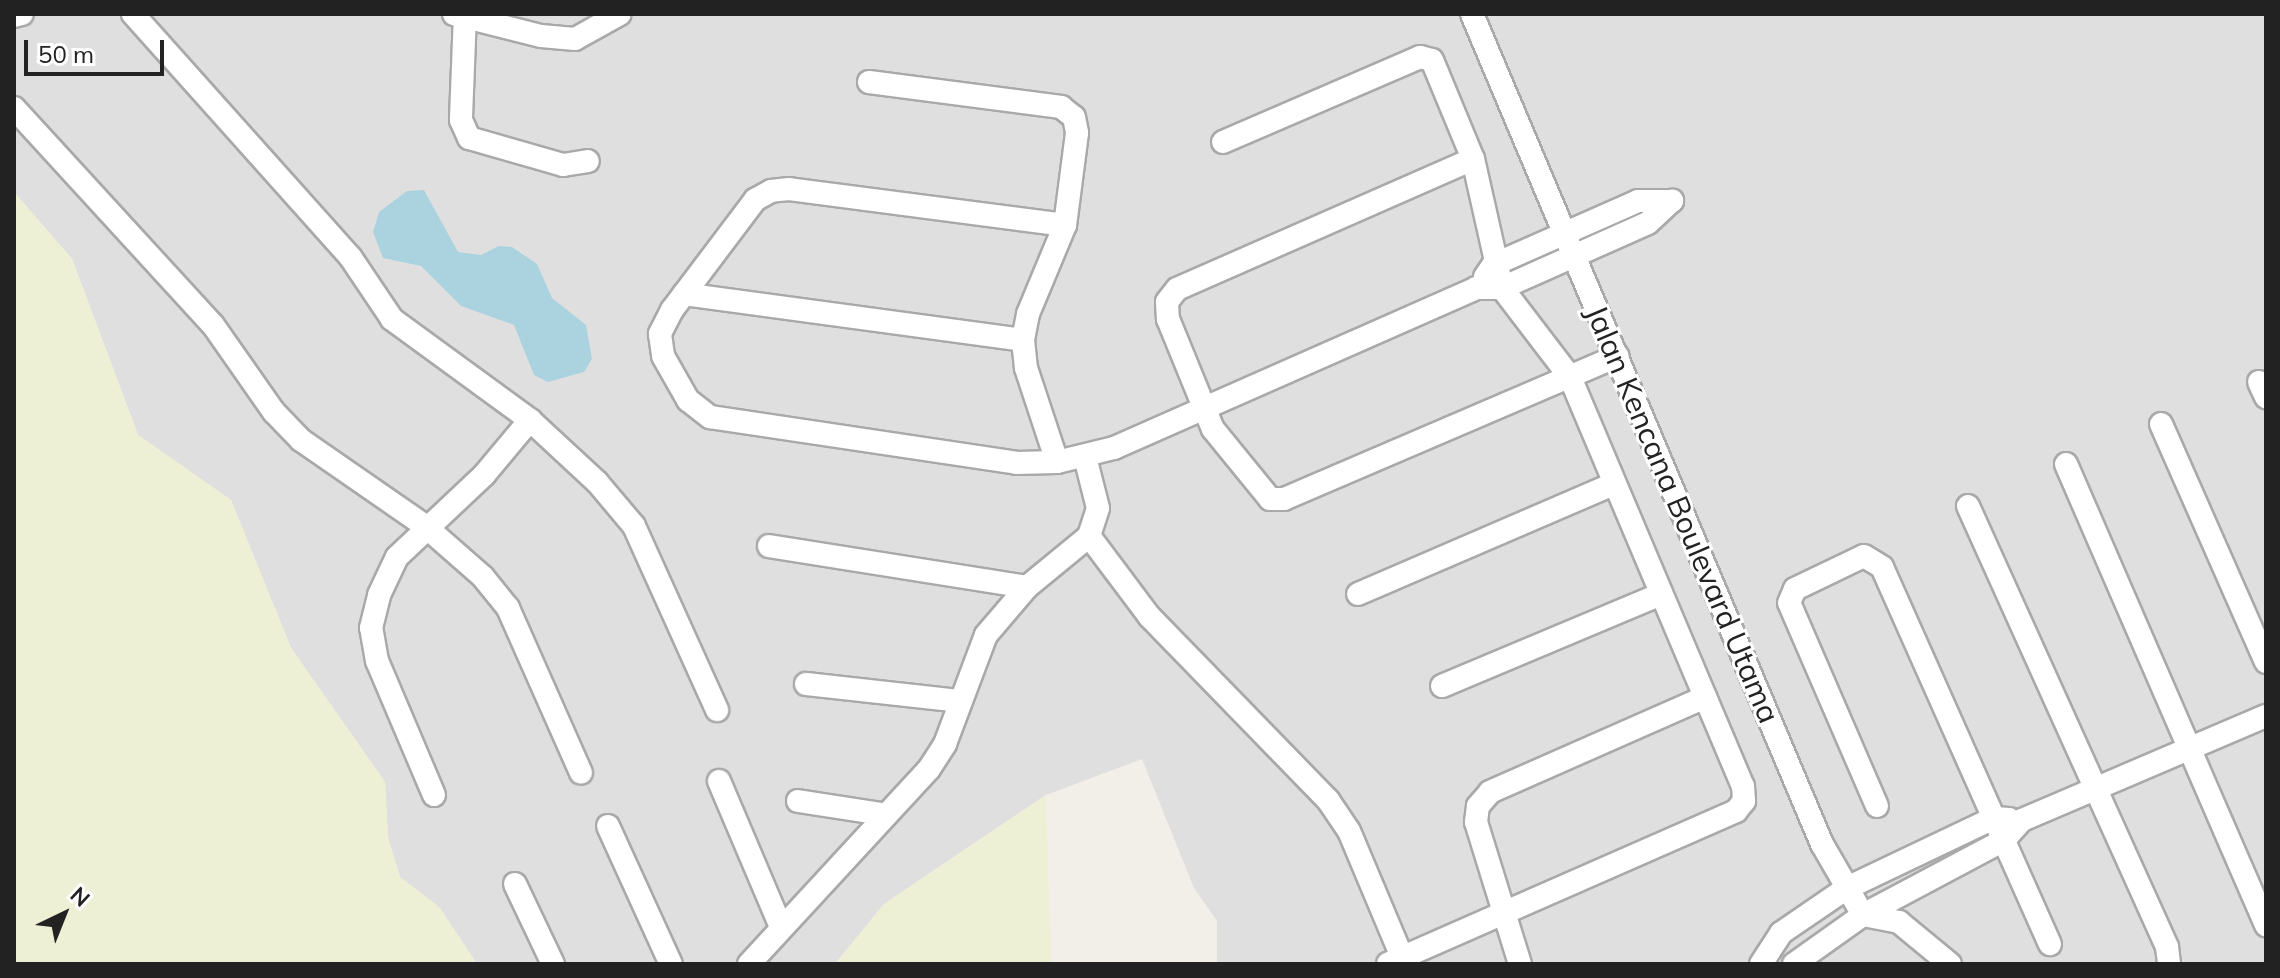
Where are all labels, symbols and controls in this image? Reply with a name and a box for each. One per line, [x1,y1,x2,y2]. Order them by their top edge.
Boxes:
scale bar [28,24,168,74]
text: 50 m [38,39,94,69]
street label: Jalan Kencana Boulevard Utama [1578,300,1788,728]
north arrow [24,874,104,954]
text: N [65,881,96,912]

